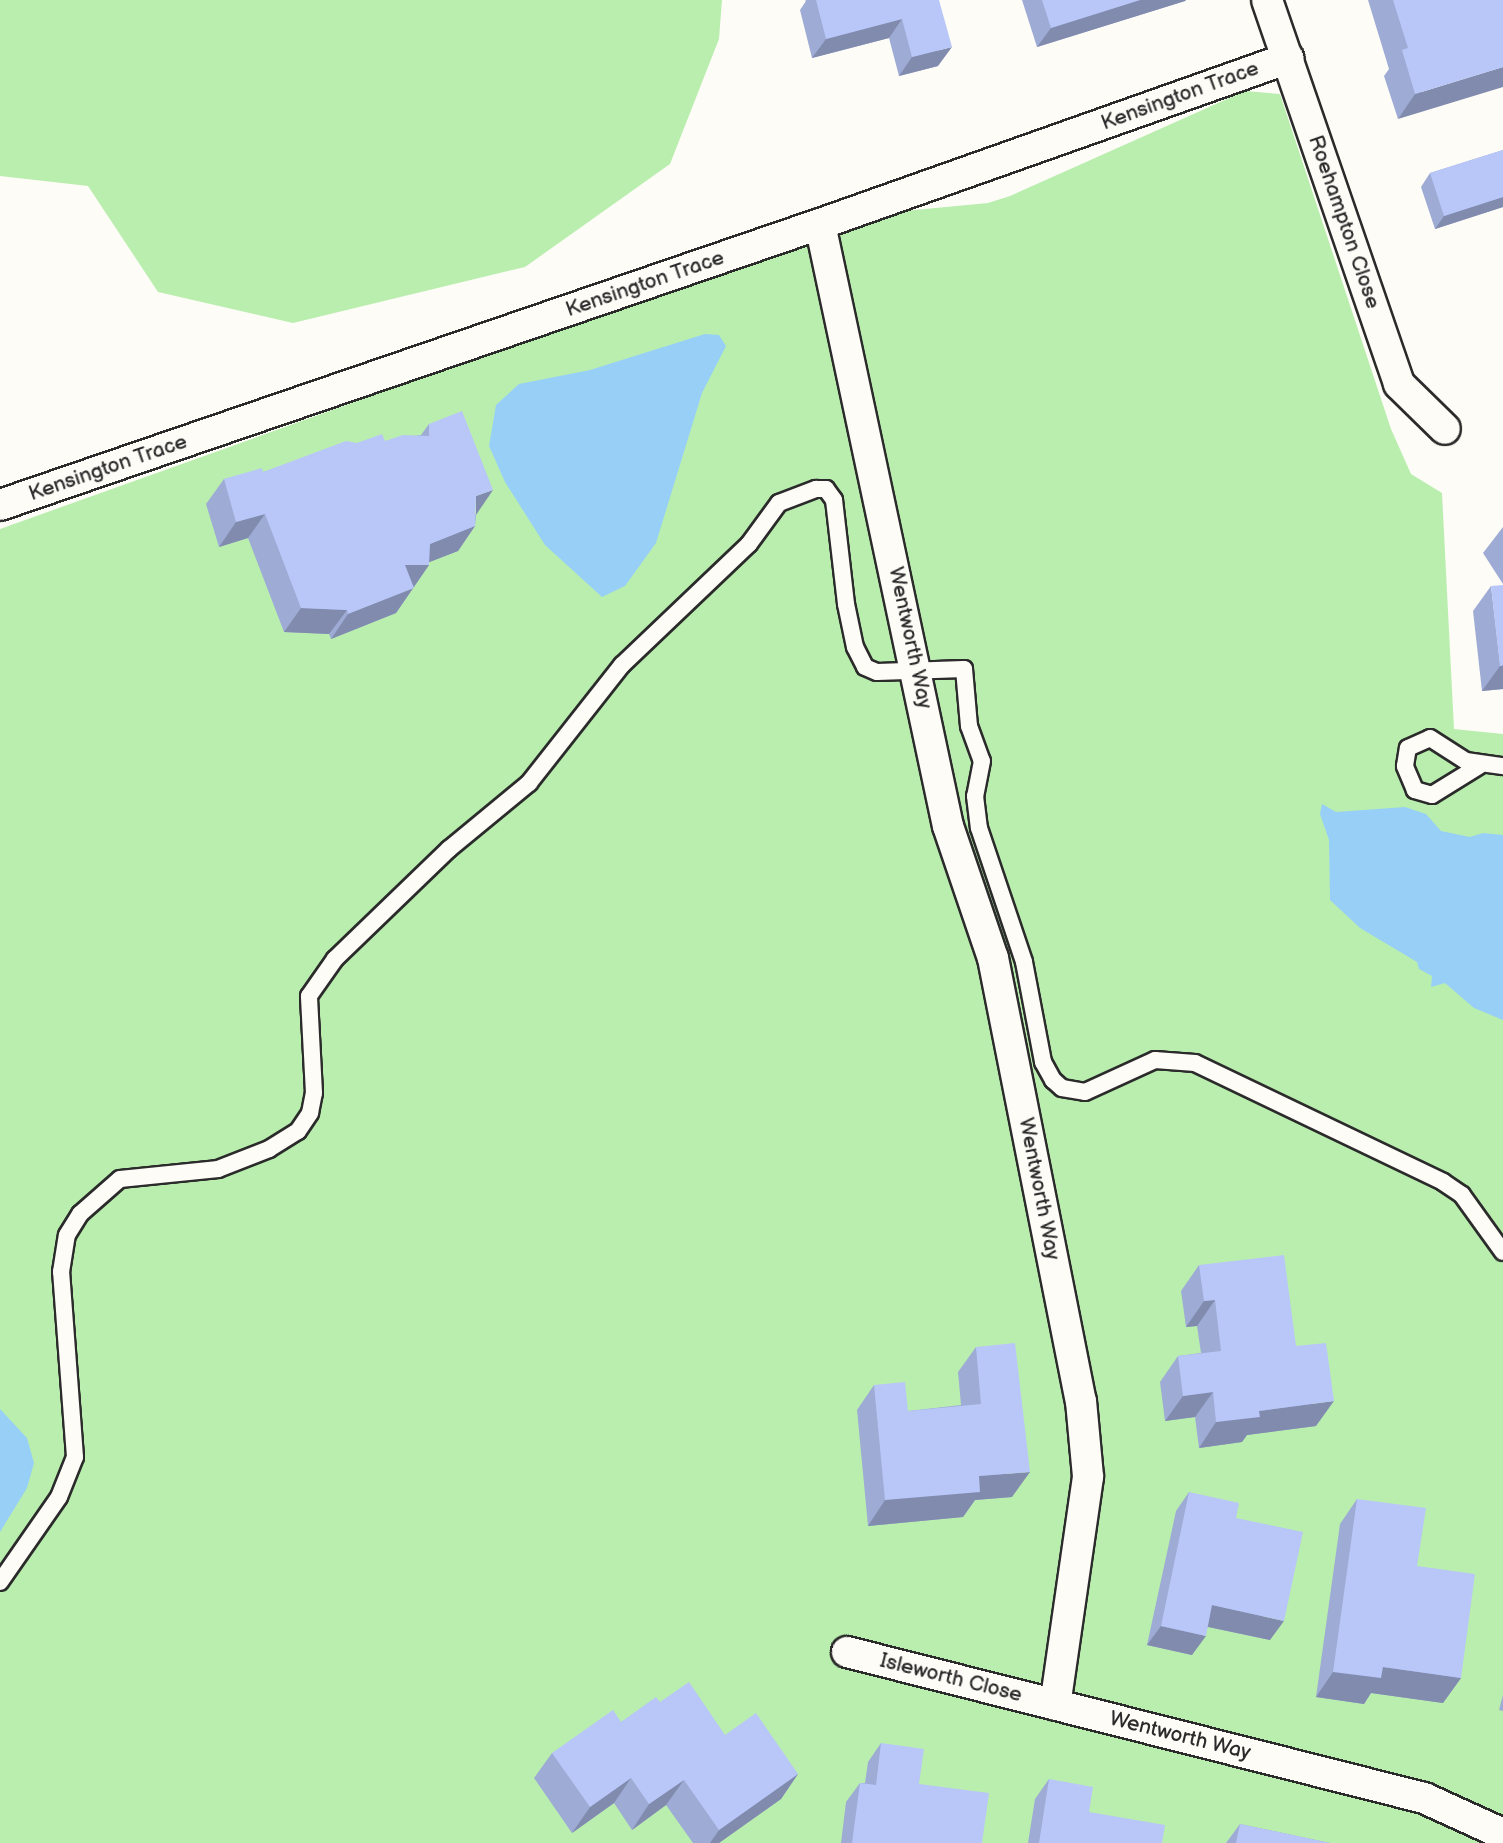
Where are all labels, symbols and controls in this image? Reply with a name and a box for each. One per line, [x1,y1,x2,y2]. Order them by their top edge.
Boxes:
street label: Kensington Trace [1098,56,1262,136]
street label: Roehampton Close [1303,132,1385,312]
street label: Kensington Trace [562,245,728,323]
street label: Kensington Trace [25,429,191,507]
street label: Wentworth Way [883,564,937,712]
street label: Wentworth Way [1013,1115,1065,1263]
street label: Isleworth Close [877,1648,1025,1708]
street label: Wentworth Way [1106,1706,1254,1766]

